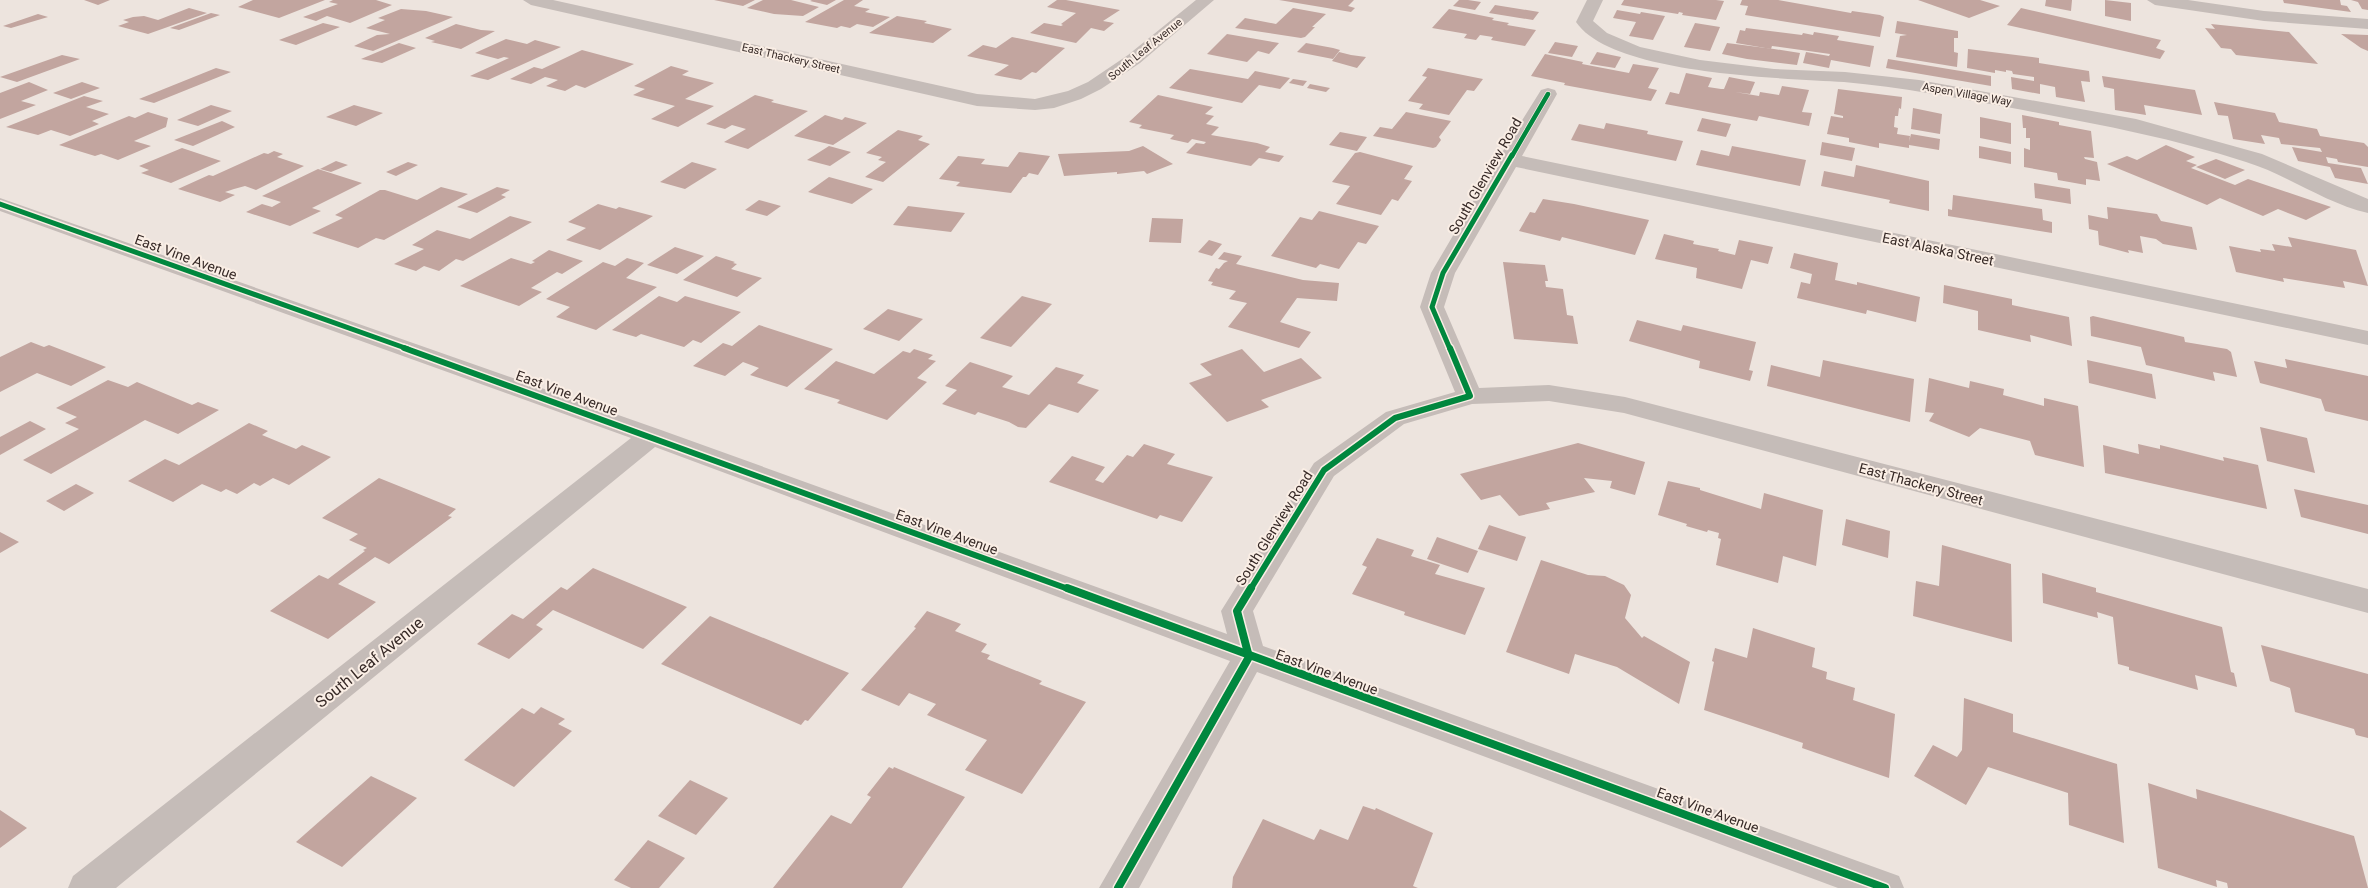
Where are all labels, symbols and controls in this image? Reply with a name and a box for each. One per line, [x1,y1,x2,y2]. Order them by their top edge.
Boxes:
street label: South Leaf Avenue [1106,15,1185,83]
street label: East Thackery Street [740,41,842,76]
street label: Aspen Village Way [1921,80,2013,109]
street label: South Glenview Road [1445,115,1525,237]
street label: East Alaska Street [1881,229,1996,269]
street label: East Vine Avenue [133,231,239,283]
street label: East Vine Avenue [514,367,620,419]
street label: East Thackery Street [1857,460,1985,508]
street label: South Glenview Road [1232,468,1316,588]
street label: East Vine Avenue [894,506,1000,558]
street label: South Leaf Avenue [312,613,427,712]
street label: East Vine Avenue [1274,646,1380,698]
street label: East Vine Avenue [1655,784,1761,836]

